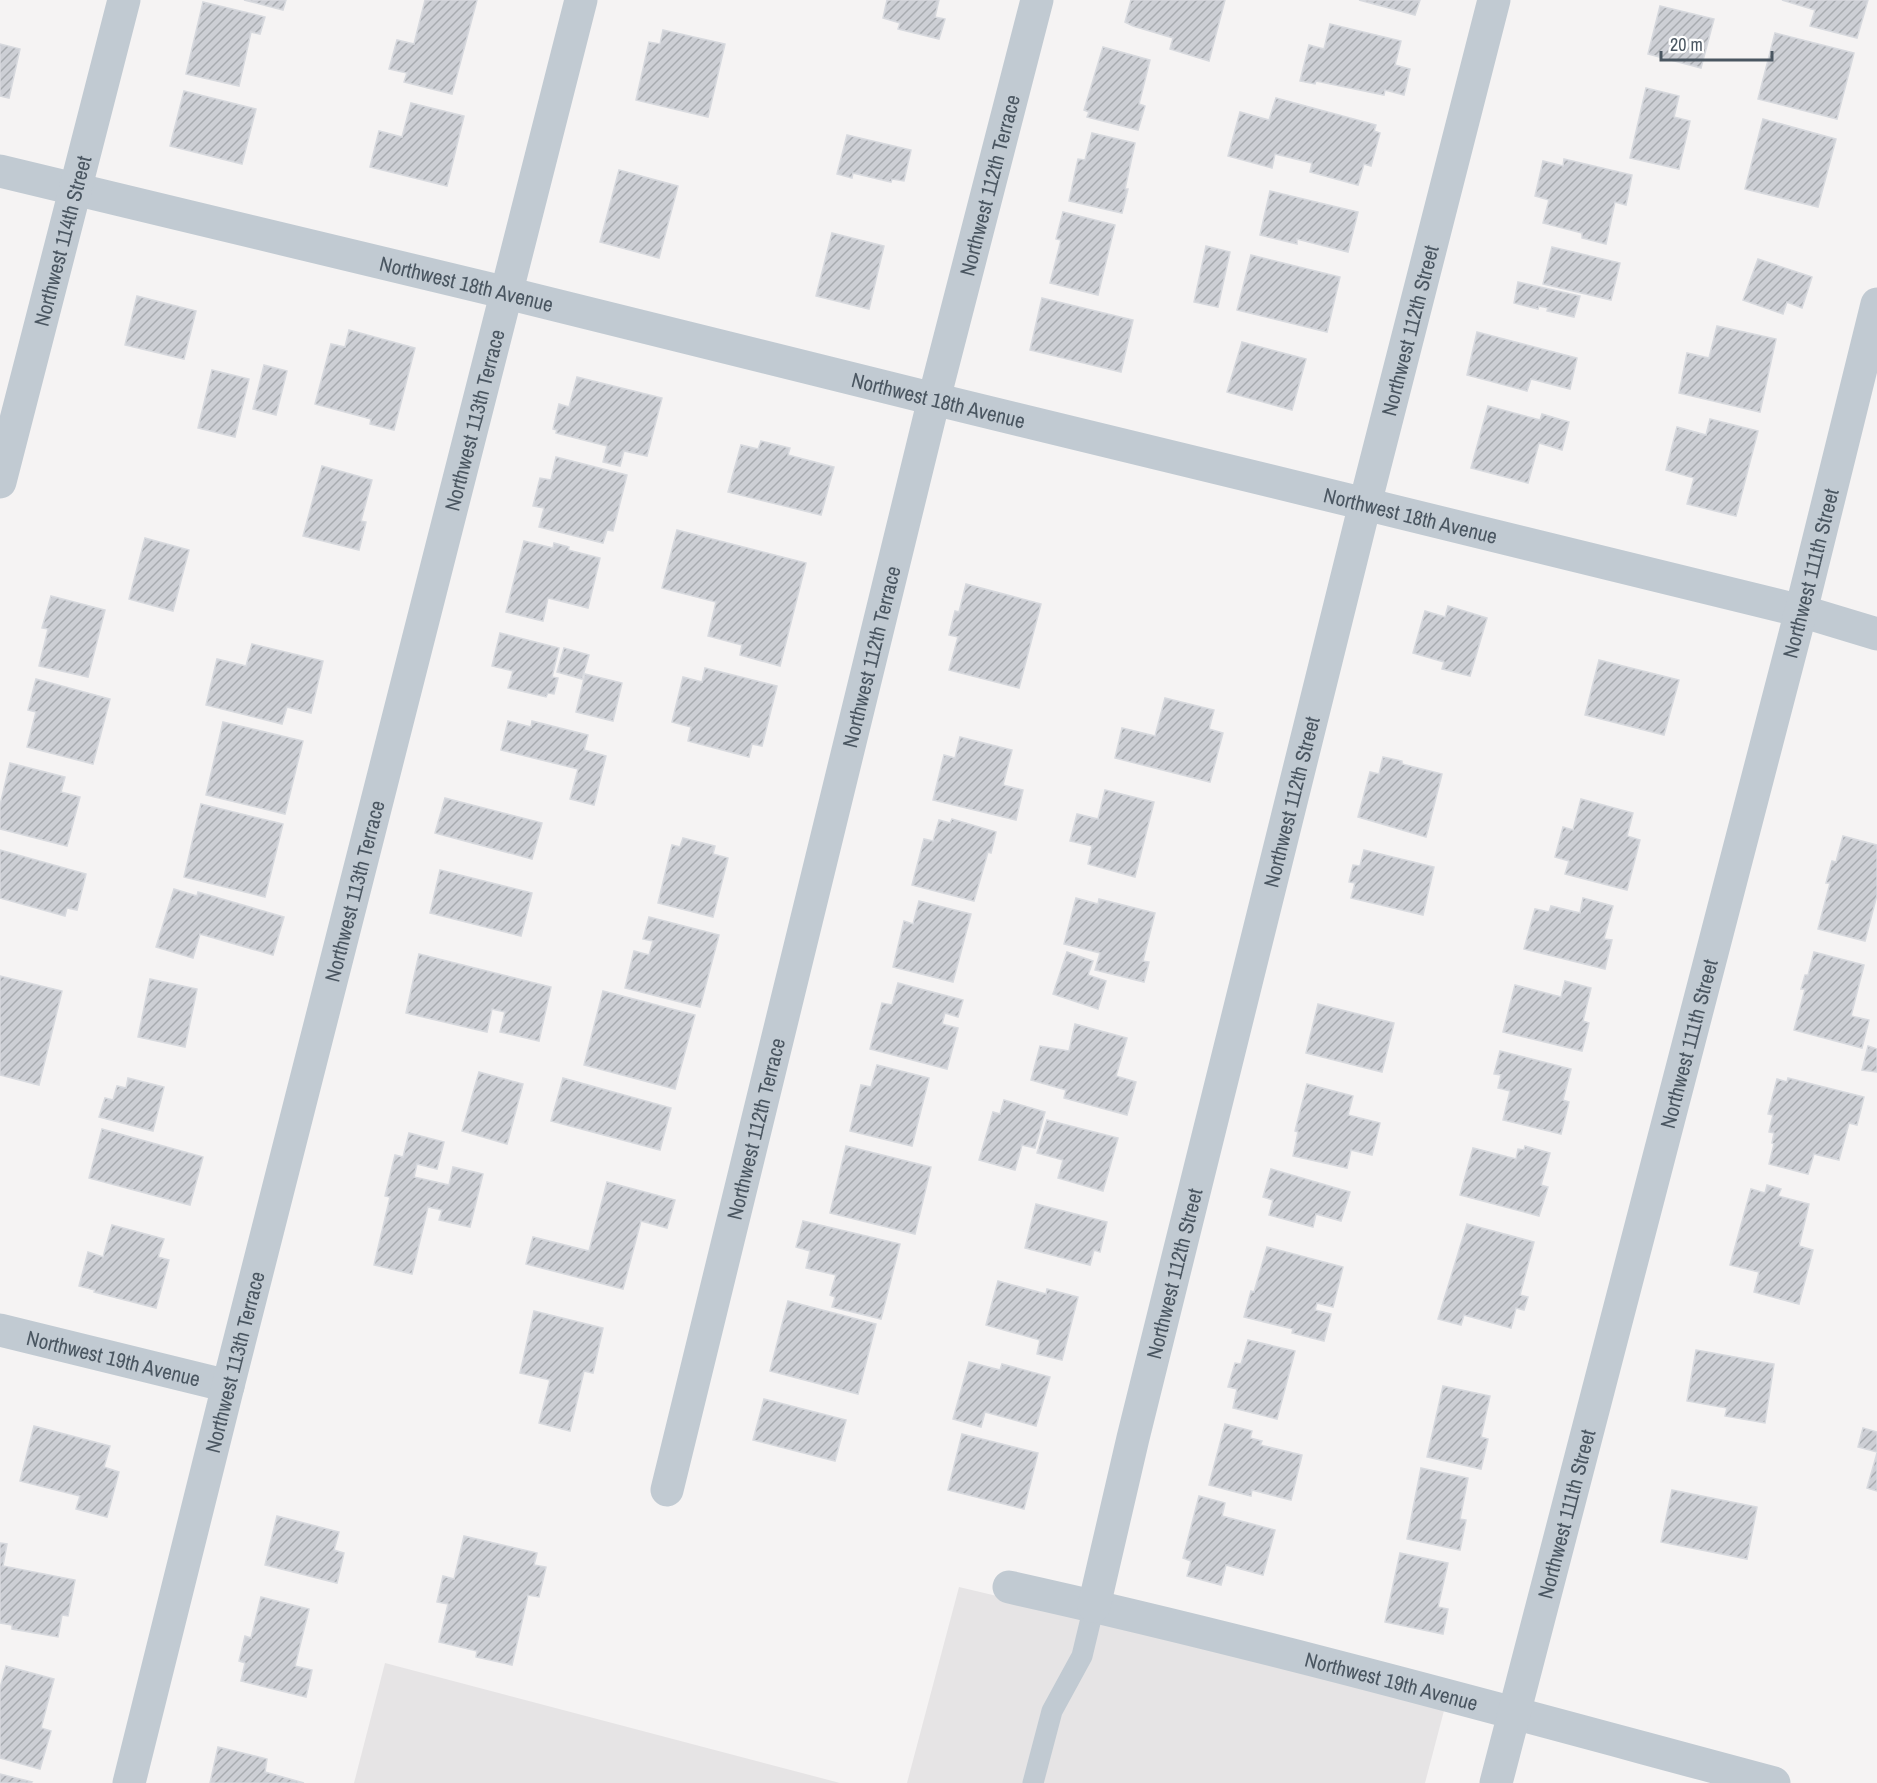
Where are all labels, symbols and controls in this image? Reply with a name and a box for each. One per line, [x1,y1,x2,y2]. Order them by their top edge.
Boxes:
scale bar [1661,24,1772,62]
text: 20 m [1670,32,1703,57]
street label: Northwest 112th Terrace [952,91,1026,279]
street label: Northwest 114th Street [26,152,98,329]
street label: Northwest 112th Street [1374,242,1445,419]
street label: Northwest 18th Avenue [377,248,557,319]
street label: Northwest 113th Terrace [437,326,511,514]
street label: Northwest 18th Avenue [849,365,1028,435]
street label: Northwest 18th Avenue [1321,480,1500,550]
street label: Northwest 111th Street [1775,485,1845,661]
street label: Northwest 112th Terrace [835,563,907,750]
street label: Northwest 112th Street [1256,713,1326,890]
street label: Northwest 113th Terrace [317,797,391,985]
street label: Northwest 111th Street [1653,956,1724,1131]
street label: Northwest 112th Terrace [719,1035,792,1223]
street label: Northwest 112th Street [1139,1185,1209,1362]
street label: Northwest 113th Terrace [197,1268,271,1456]
street label: Northwest 19th Avenue [24,1323,203,1393]
street label: Northwest 111th Street [1530,1426,1602,1602]
street label: Northwest 19th Avenue [1302,1644,1481,1717]

